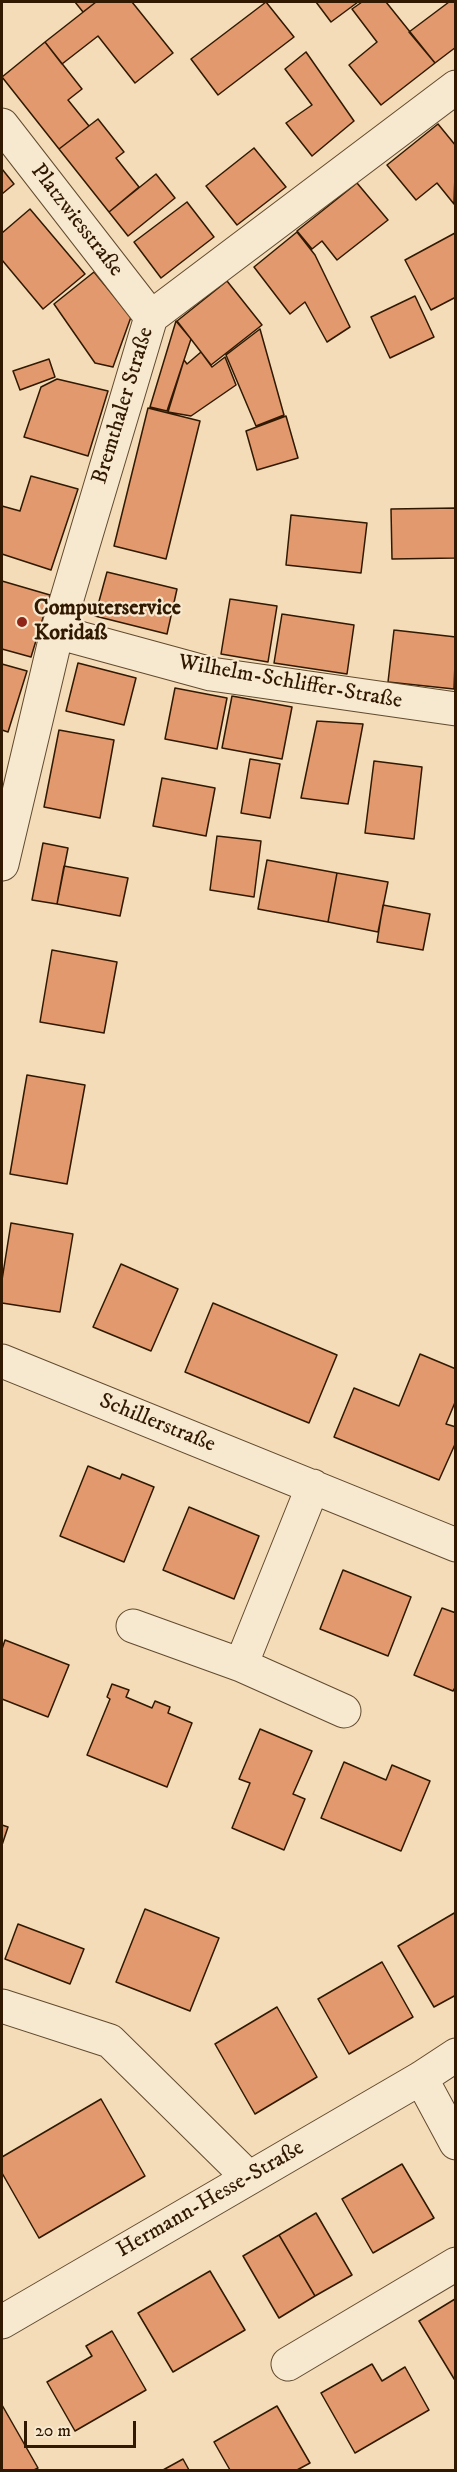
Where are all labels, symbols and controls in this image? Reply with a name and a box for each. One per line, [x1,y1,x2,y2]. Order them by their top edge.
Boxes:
street label: Platzwiesstraße [24,159,128,283]
street label: Bremthaler Straße [88,324,160,488]
place label: Computerservice Koridaß [34,596,181,648]
marker: Computerservice Koridaß [15,615,29,629]
street label: Wilhelm-Schliffer-Straße [176,650,404,716]
street label: Schillerstraße [95,1389,219,1459]
street label: Hermann-Hesse-Straße [113,2136,309,2264]
scale bar [27,2409,140,2447]
text: 20 m [35,2420,71,2442]

